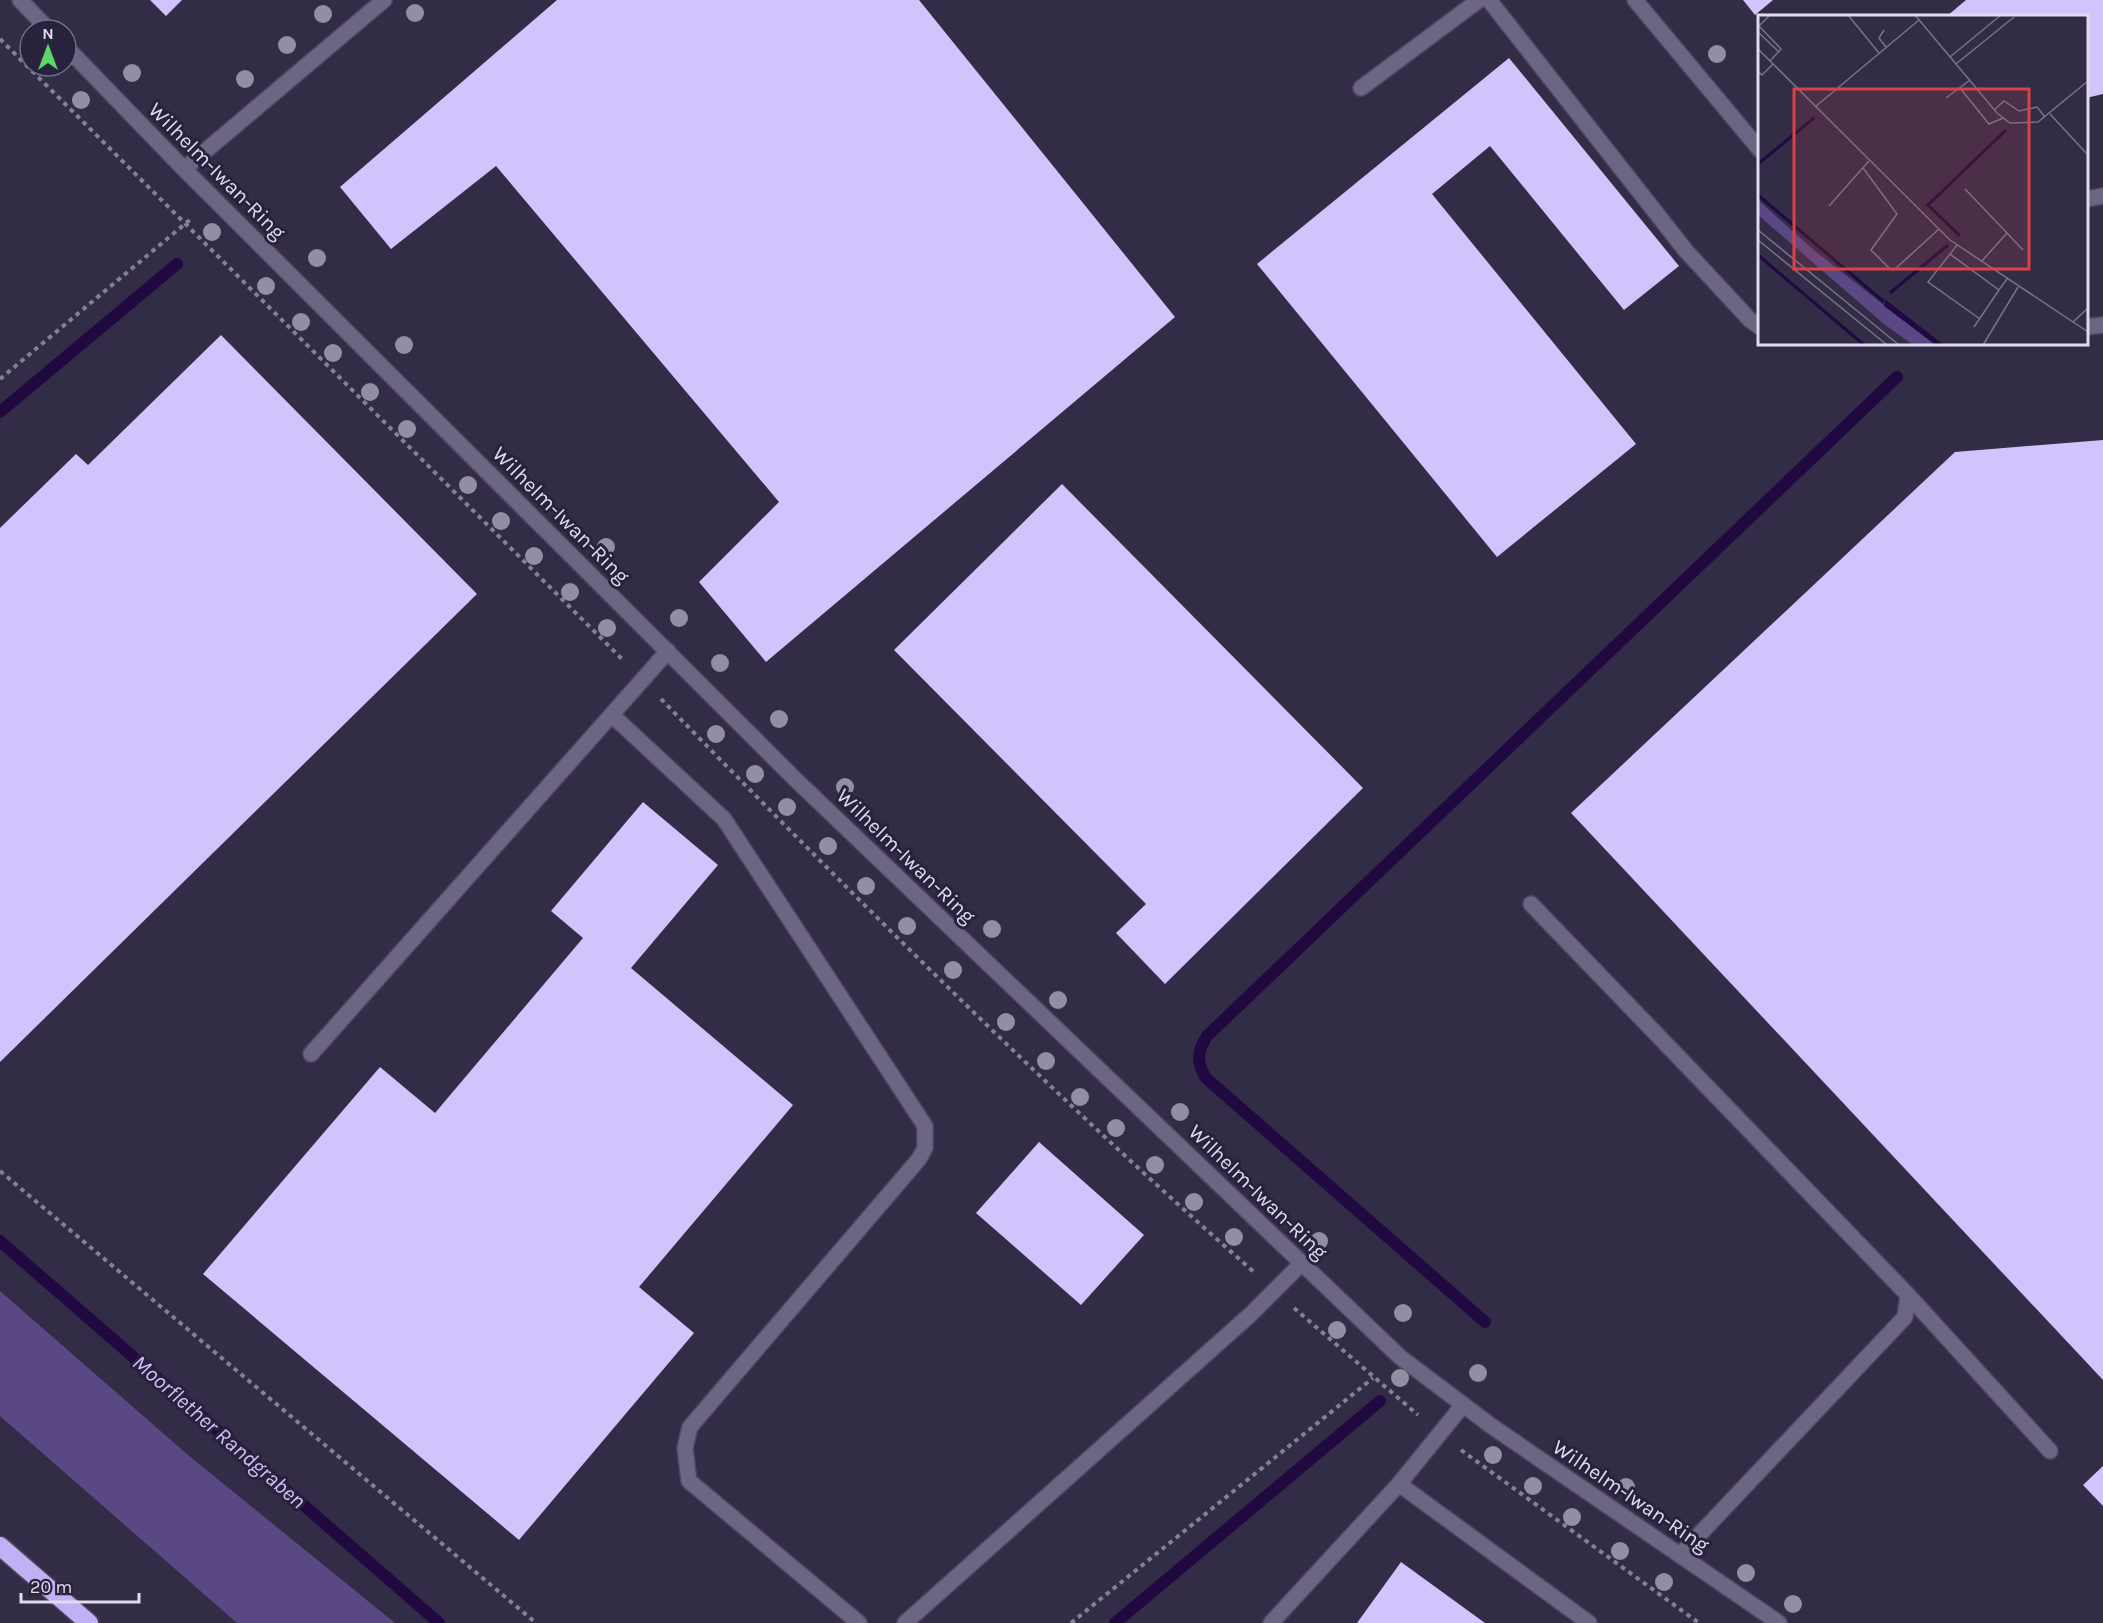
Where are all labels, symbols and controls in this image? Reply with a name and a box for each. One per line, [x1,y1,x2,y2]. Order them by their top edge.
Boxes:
inset map [1758,15,2088,345]
north arrow [18,18,78,78]
text: N [42,24,54,43]
street label: Wilhelm-Iwan-Ring [144,98,290,244]
street label: Wilhelm-Iwan-Ring [488,442,634,588]
street label: Wilhelm-Iwan-Ring [832,784,980,928]
street label: Wilhelm-Iwan-Ring [1184,1120,1332,1264]
water label: Moorflether Randgraben [127,1350,311,1514]
street label: Wilhelm-Iwan-Ring [1548,1435,1714,1557]
scale bar [21,1566,140,1604]
text: 20 m [30,1576,72,1598]

